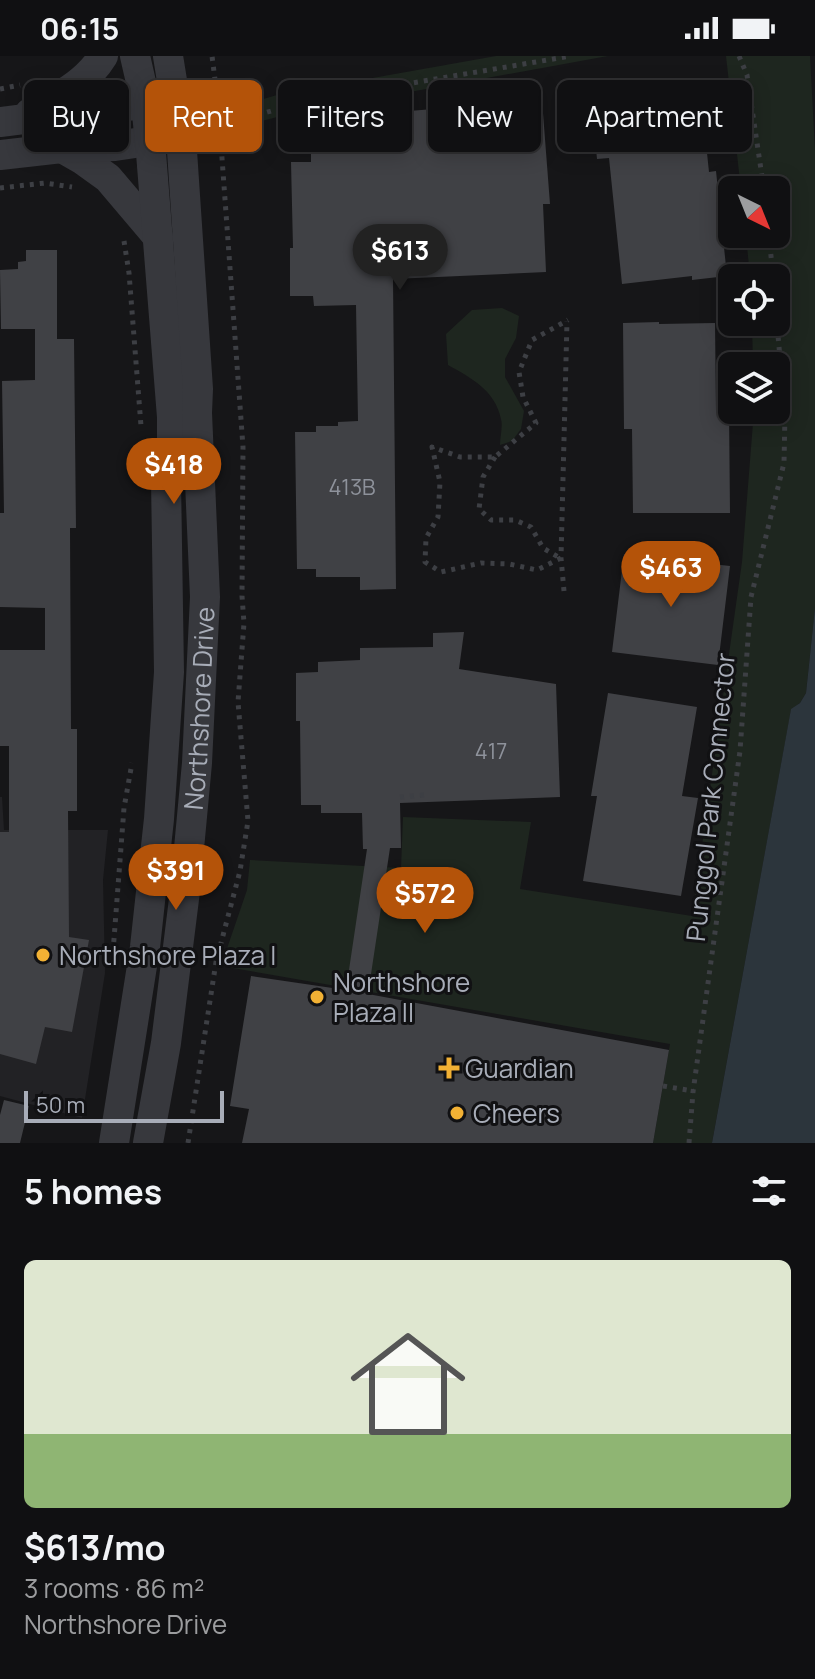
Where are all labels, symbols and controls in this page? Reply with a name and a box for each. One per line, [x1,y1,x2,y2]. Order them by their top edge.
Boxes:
text: 06:15 [40,8,119,49]
chip: Buy [24,80,129,152]
chip: Rent [145,80,262,152]
chip: Filters [278,80,412,152]
chip: New [428,80,541,152]
chip: Apartment [557,80,752,152]
north arrow [718,176,790,248]
map controls [718,176,790,424]
pin: $613 [353,224,447,292]
text: $613 [371,232,429,268]
button: locate [718,264,790,336]
button: layers [718,352,790,424]
pin: $418 [127,438,221,506]
text: $418 [144,446,204,482]
house number: 413B [328,472,376,502]
pin: $463 [624,541,718,609]
text: $463 [639,549,703,585]
street label: Northshore Drive [175,606,223,811]
street label: Punggol Park Connector [677,651,743,943]
house number: 417 [475,736,507,766]
pin: $391 [129,844,223,912]
text: $391 [147,852,206,888]
pin: $572 [378,867,472,935]
text: $572 [395,875,455,911]
place label: Northshore Plaza I [59,937,276,973]
marker: Northshore Plaza I [34,946,52,964]
place label: Northshore Plaza II [333,964,470,1030]
marker: Northshore Plaza II [308,988,326,1006]
place label: Guardian [465,1050,574,1086]
marker: Guardian [440,1059,458,1077]
scale bar [24,1087,224,1123]
text: 50 m [36,1090,85,1120]
place label: Cheers [473,1095,560,1131]
marker: Cheers [448,1104,466,1122]
text: 5 homes [24,1168,162,1214]
icon: filters [747,1169,791,1213]
icon: home [336,1312,480,1456]
text: $613/mo [24,1524,166,1570]
text: 3 rooms · 86 m² [24,1570,204,1606]
text: Northshore Drive [24,1606,227,1642]

